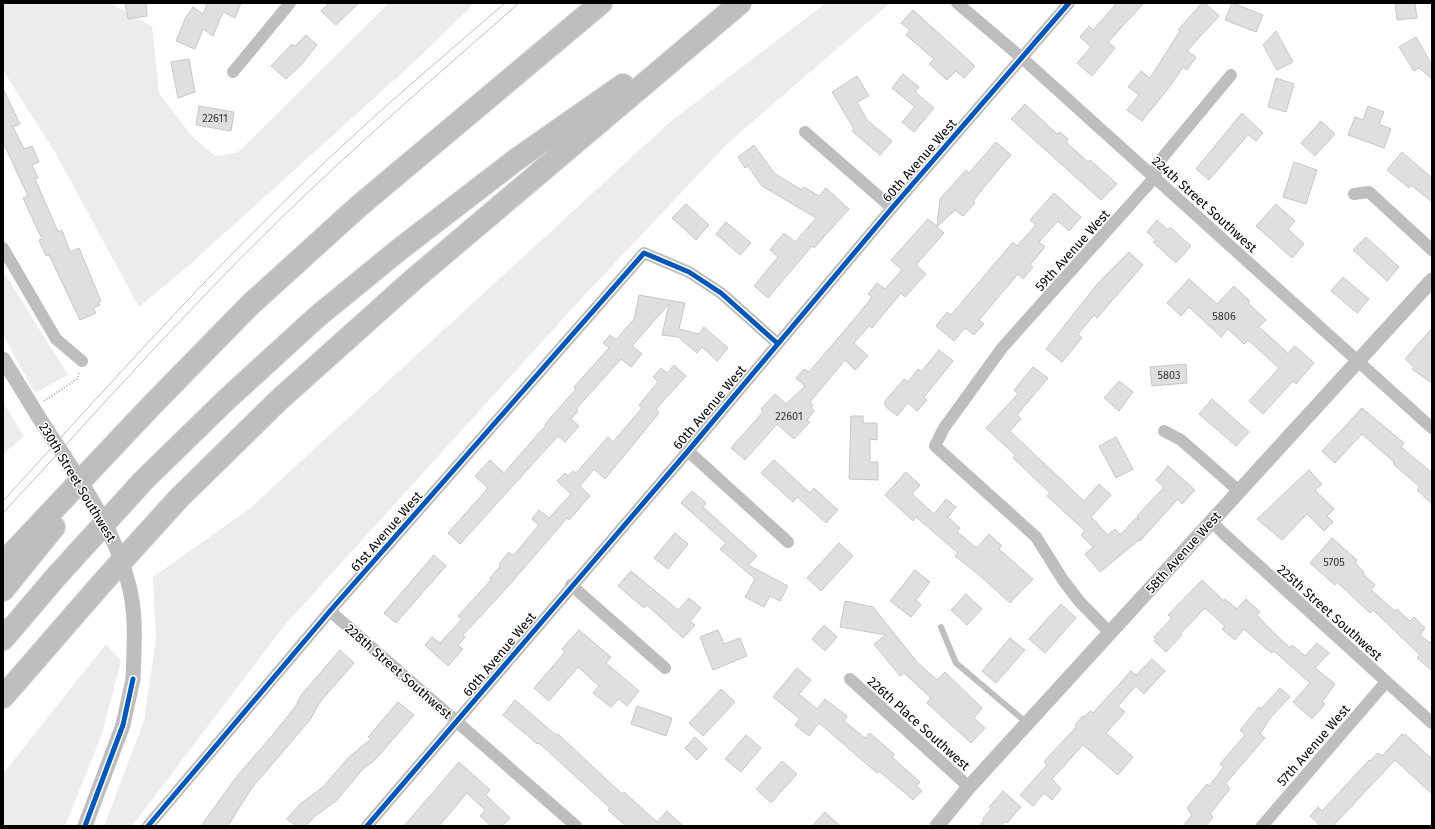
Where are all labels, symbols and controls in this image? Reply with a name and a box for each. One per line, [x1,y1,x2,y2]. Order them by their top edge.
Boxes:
house number: 22611 [202,112,228,125]
street label: 60th Avenue West [879,116,960,205]
street label: 224th Street Southwest [1149,153,1260,256]
street label: 59th Avenue West [1032,206,1113,294]
house number: 5806 [1212,310,1236,323]
street label: 60th Avenue West [670,362,749,452]
house number: 5803 [1157,369,1181,382]
house number: 22601 [775,410,803,423]
street label: 230th Street Southwest [36,420,119,545]
street label: 61st Avenue West [348,488,425,574]
street label: 58th Avenue West [1143,508,1224,596]
house number: 5705 [1323,556,1345,569]
street label: 225th Street Southwest [1274,561,1385,663]
street label: 60th Avenue West [460,609,539,699]
street label: 228th Street Southwest [342,621,455,722]
street label: 226th Place Southwest [865,674,973,773]
street label: 57th Avenue West [1274,701,1353,789]

